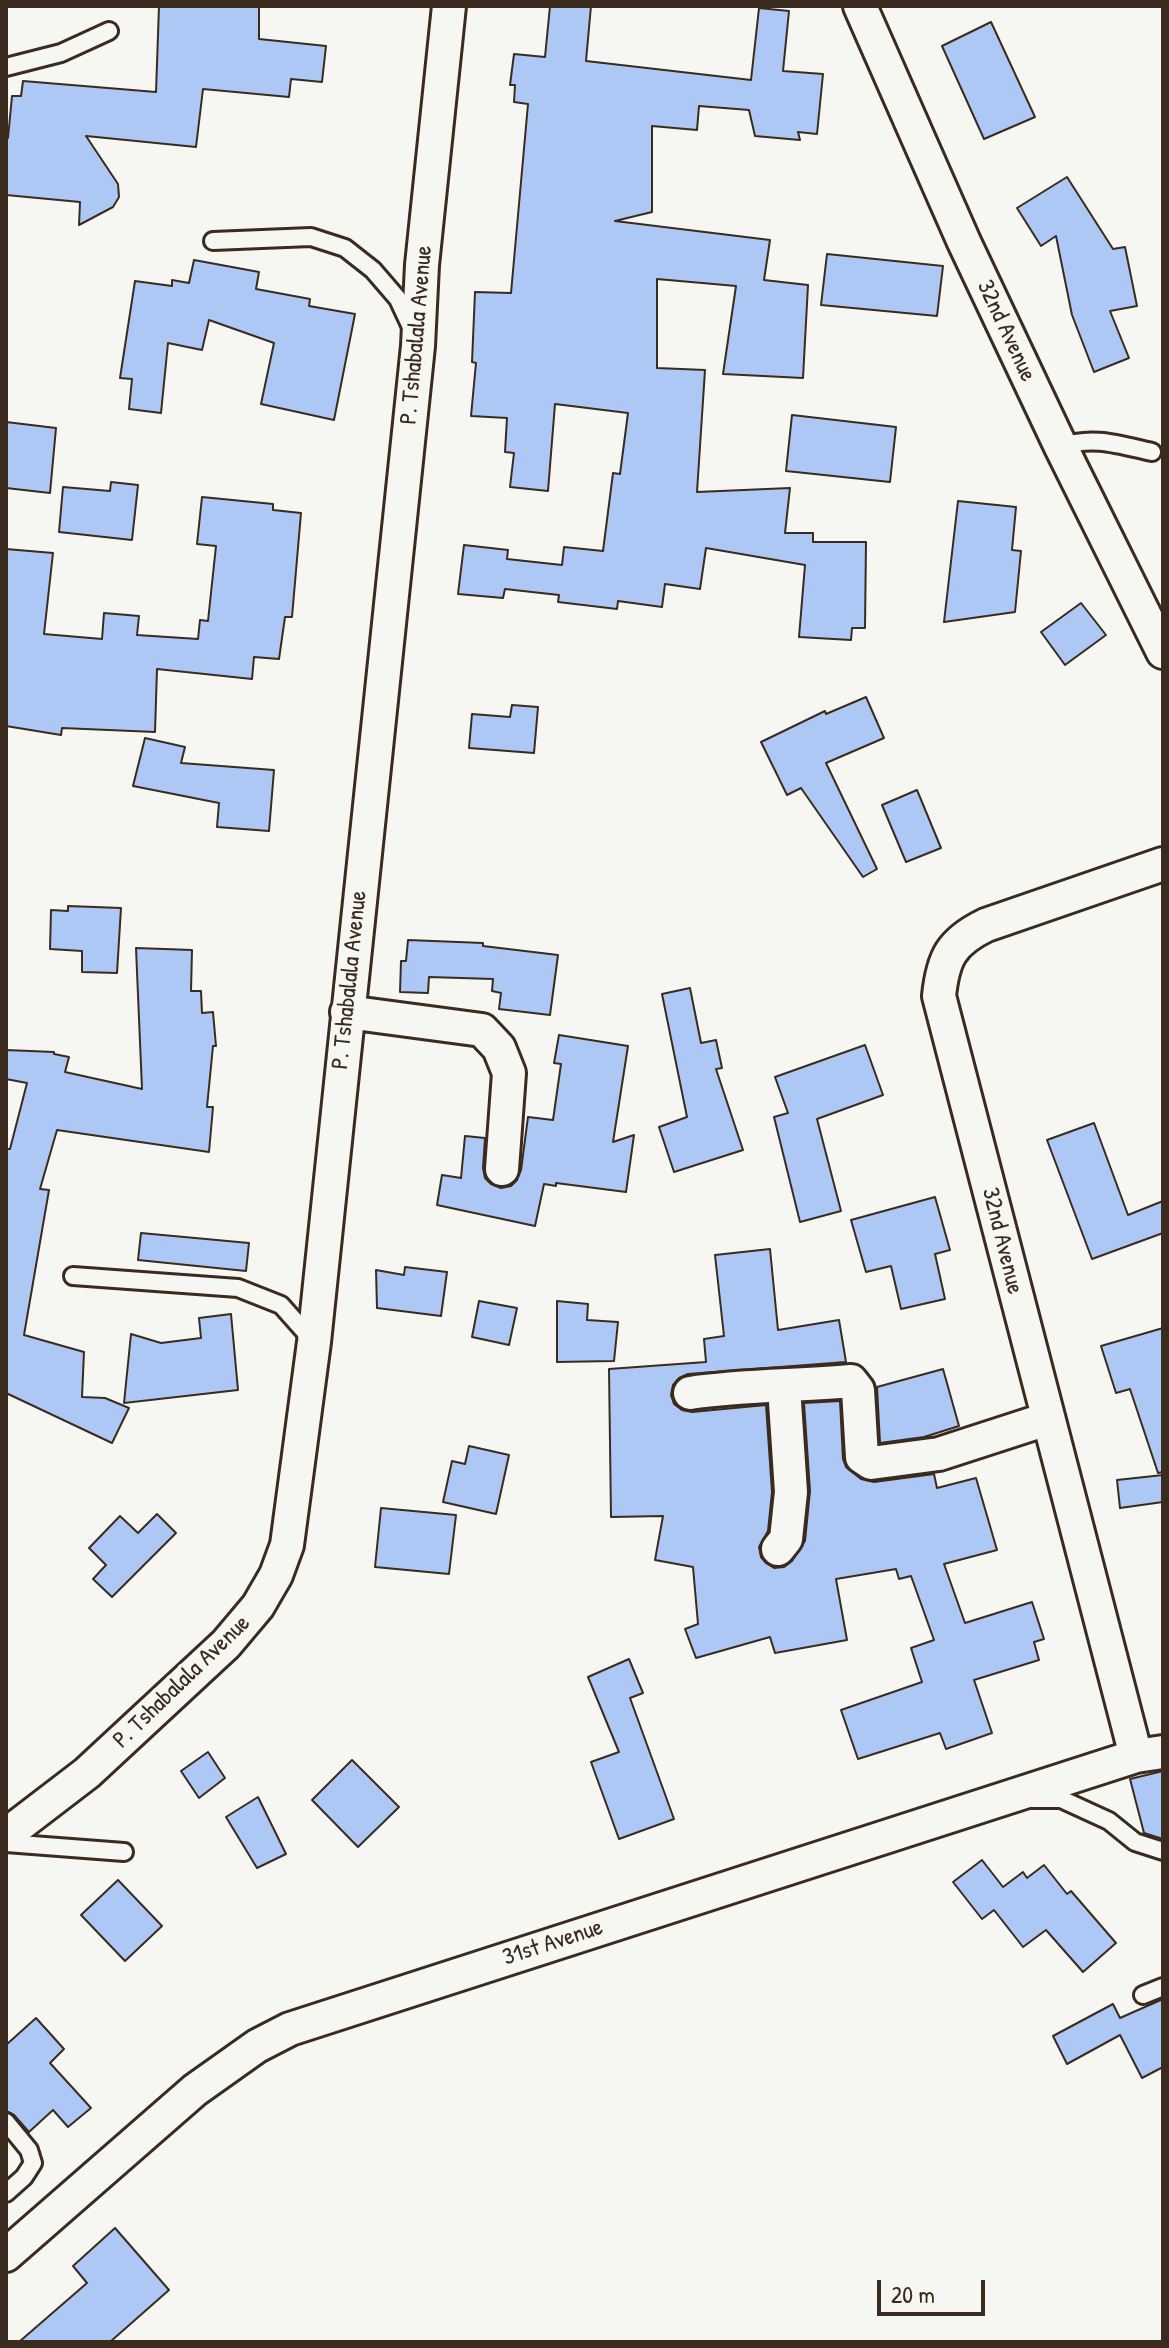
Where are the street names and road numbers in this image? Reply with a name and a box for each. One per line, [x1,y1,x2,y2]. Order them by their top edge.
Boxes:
street label: P. Tshabalala Avenue [395,244,439,426]
street label: 32nd Avenue [970,276,1042,386]
street label: P. Tshabalala Avenue [326,889,374,1071]
street label: 32nd Avenue [975,1185,1029,1297]
street label: P. Tshabalala Avenue [107,1609,257,1755]
street label: 31st Avenue [499,1913,607,1973]

